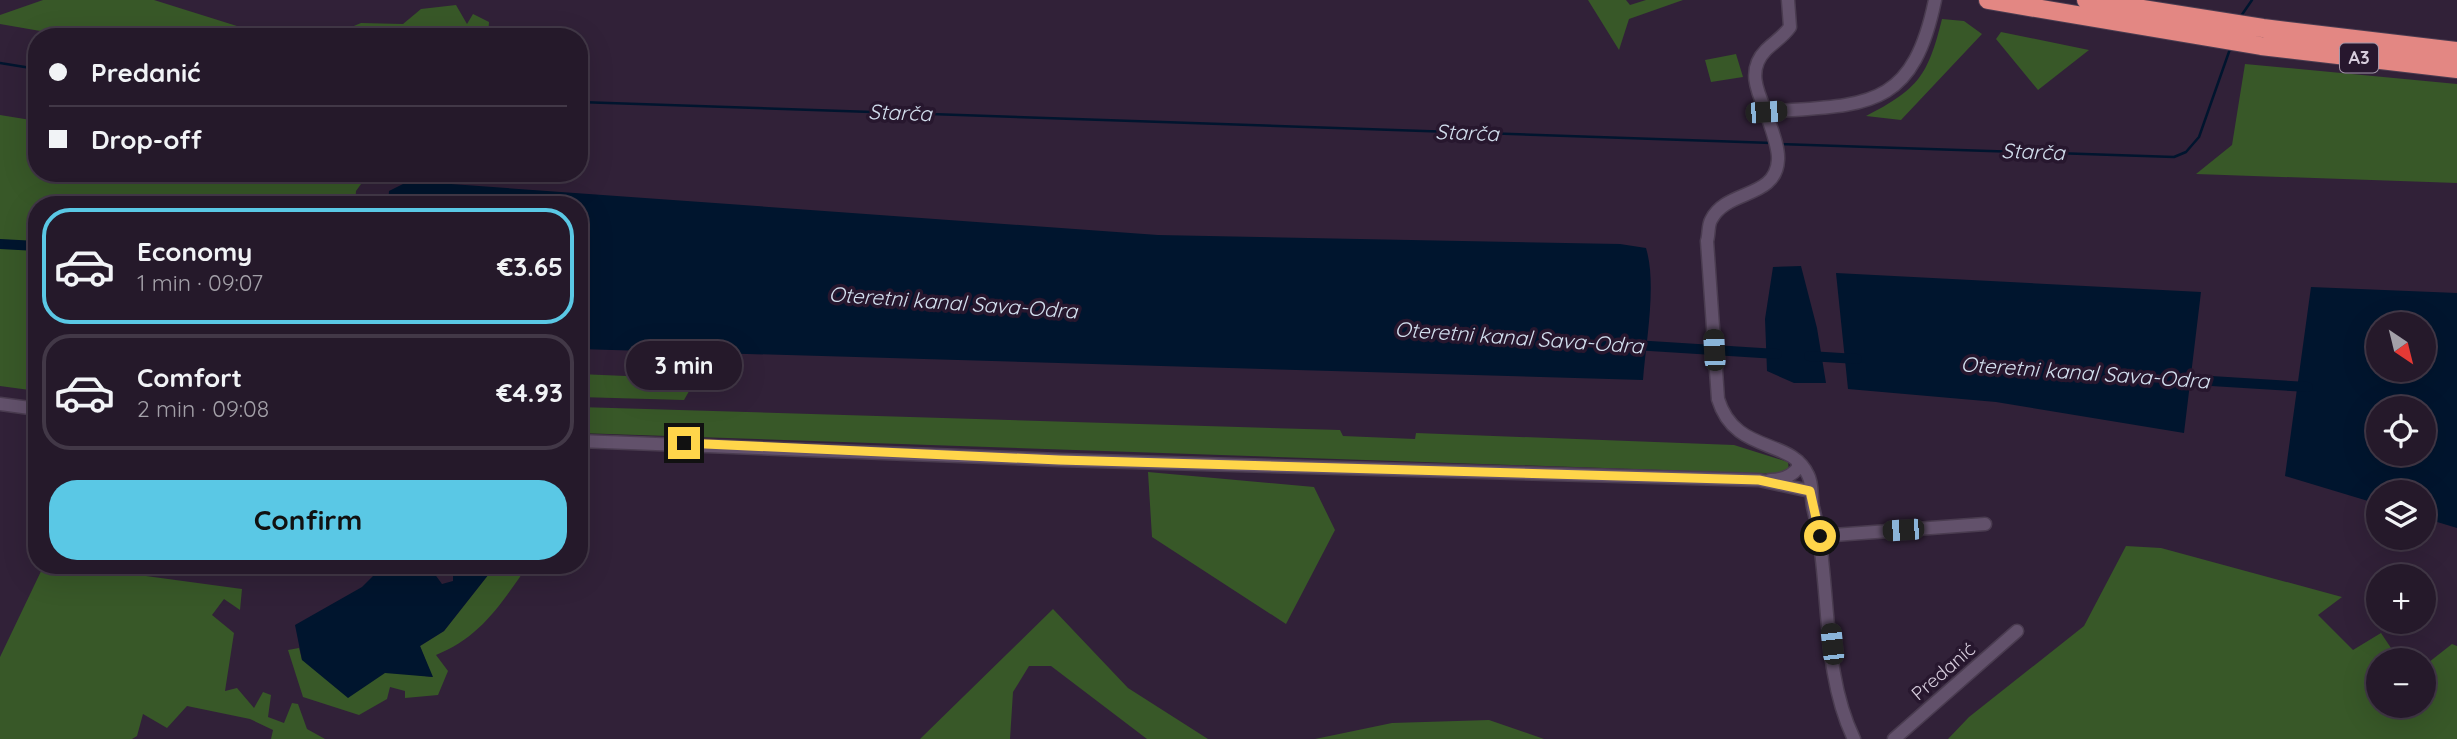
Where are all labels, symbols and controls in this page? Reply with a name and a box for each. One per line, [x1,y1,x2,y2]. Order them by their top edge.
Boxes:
road number: A3 [2340,44,2378,72]
text: Predanić [91,56,201,89]
water label: Starča [868,98,933,126]
car [1745,100,1788,124]
water label: Starča [1435,118,1500,146]
text: Drop-off [91,123,202,156]
water label: Starča [2001,137,2066,165]
icon: car [53,235,116,298]
text: Economy [137,235,252,268]
text: €3.65 [497,250,563,283]
text: 1 min · 09:07 [137,268,263,297]
water label: Oteretni kanal Sava-Odra [828,280,1079,324]
north arrow [2366,312,2436,382]
map controls [2366,312,2436,718]
water label: Oteretni kanal Sava-Odra [1394,315,1645,359]
car [1703,328,1726,372]
callout: 3 min [626,342,742,390]
water label: Oteretni kanal Sava-Odra [1960,350,2211,394]
text: 3 min [654,351,714,380]
icon: car [53,361,116,424]
text: Comfort [137,361,242,394]
text: €4.93 [496,376,563,409]
text: 2 min · 09:08 [137,394,269,423]
button: locate [2366,396,2436,466]
route end [668,427,700,459]
button: Confirm [49,480,567,560]
button: layers [2366,480,2436,550]
car [1882,518,1925,542]
route start [1804,520,1836,552]
button: + [2366,564,2436,634]
car [1820,622,1845,666]
street label: Predanić [1906,637,1980,705]
button: − [2366,648,2436,718]

